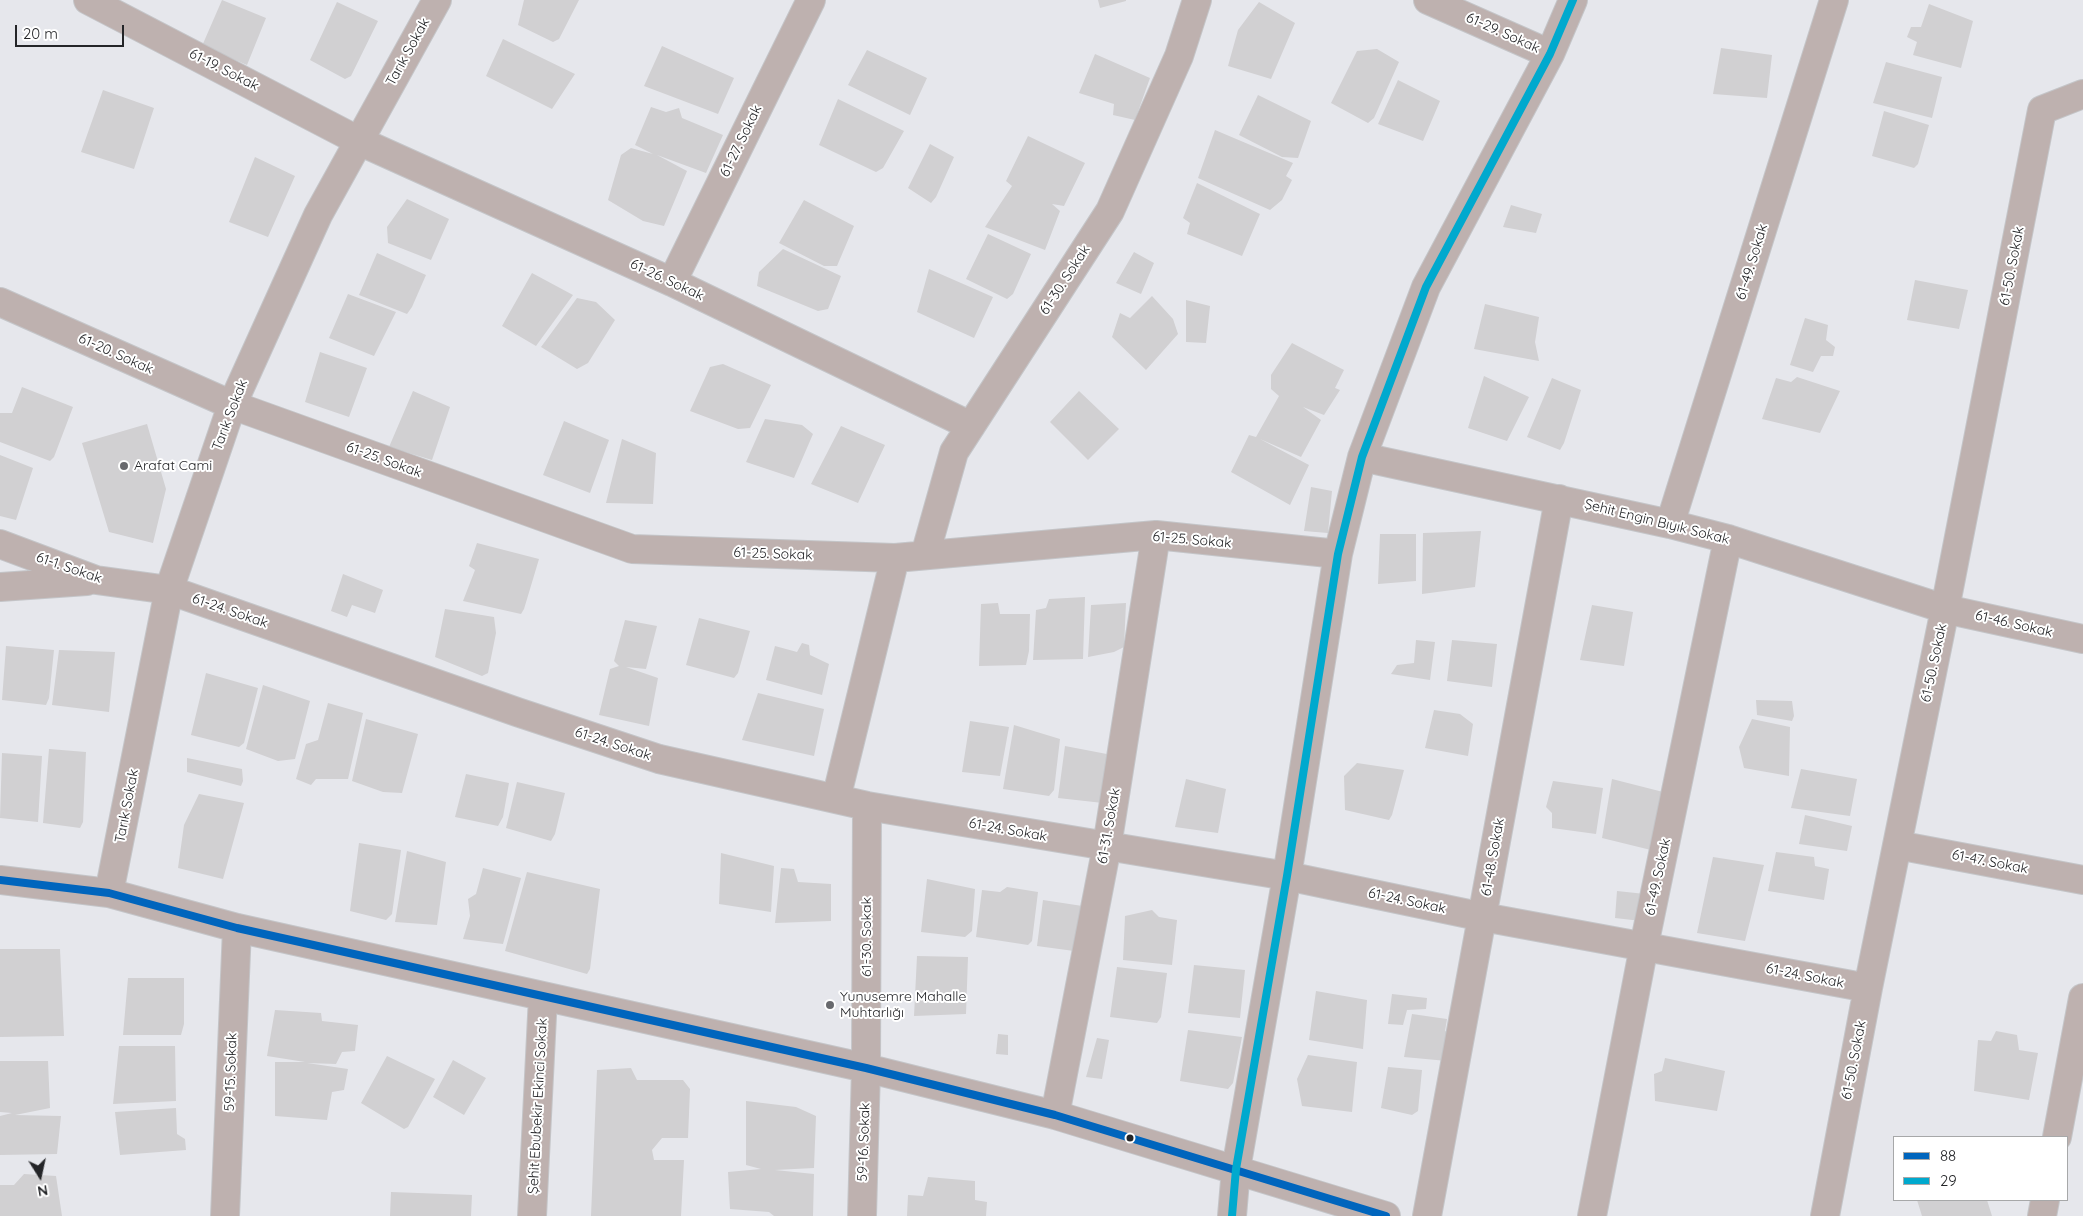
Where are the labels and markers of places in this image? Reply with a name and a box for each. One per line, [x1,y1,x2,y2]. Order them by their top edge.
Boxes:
place label: Arafat Cami [134,458,212,474]
marker: Arafat Cami [118,460,130,472]
place label: Yunusemre Mahalle Muhtarlığı [840,989,966,1022]
marker: Yunusemre Mahalle Muhtarlığı [824,999,836,1011]
unlabelled marker [1125,1133,1135,1143]

